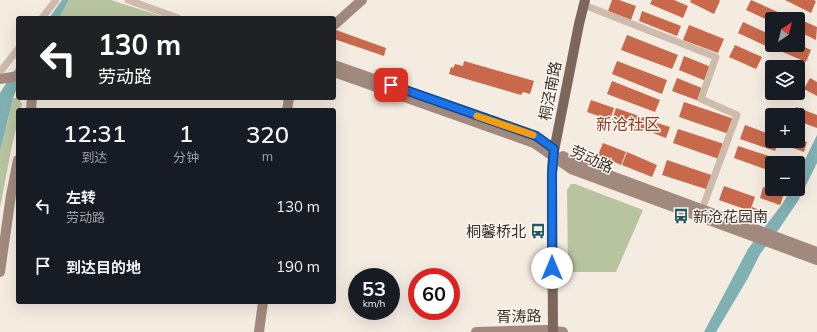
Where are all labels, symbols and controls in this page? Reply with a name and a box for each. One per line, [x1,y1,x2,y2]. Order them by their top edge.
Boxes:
north arrow [765,12,805,52]
map controls [765,12,805,196]
text: 130 m [98,27,181,62]
icon: left [32,32,84,84]
street label: 桐泾南路 [535,60,565,122]
button: layers [765,60,805,100]
text: 劳动路 [98,65,152,88]
pin [374,68,408,102]
icon: arrive [380,74,402,96]
button: + [765,108,805,148]
district label: 新沧社区 [596,114,660,134]
text: 12:31 [63,118,126,148]
text: 1 [179,118,193,148]
text: 320 [246,119,289,149]
street label: 劳动路 [568,141,616,177]
text: m [262,148,273,164]
text: 到达 [82,149,108,165]
text: 分钟 [173,149,199,165]
button: − [765,156,805,196]
text: 左转 [66,188,96,207]
icon: left [32,195,54,217]
text: 130 m [276,197,320,216]
bus stop icon: 新沧花园南 [672,207,690,225]
place label: 新沧花园南 [693,207,768,226]
text: 劳动路 [66,209,105,225]
place label: 桐馨桥北 [466,222,526,241]
bus stop icon: 桐馨桥北 [529,222,547,240]
position arrow [531,247,573,289]
icon: arrive [32,255,54,277]
text: 190 m [276,257,320,276]
text: 到达目的地 [66,258,141,277]
speed limit sign: 60 [408,268,460,320]
text: 53 [362,276,386,301]
text: km/h [363,297,385,310]
street label: 胥涛路 [496,306,542,326]

